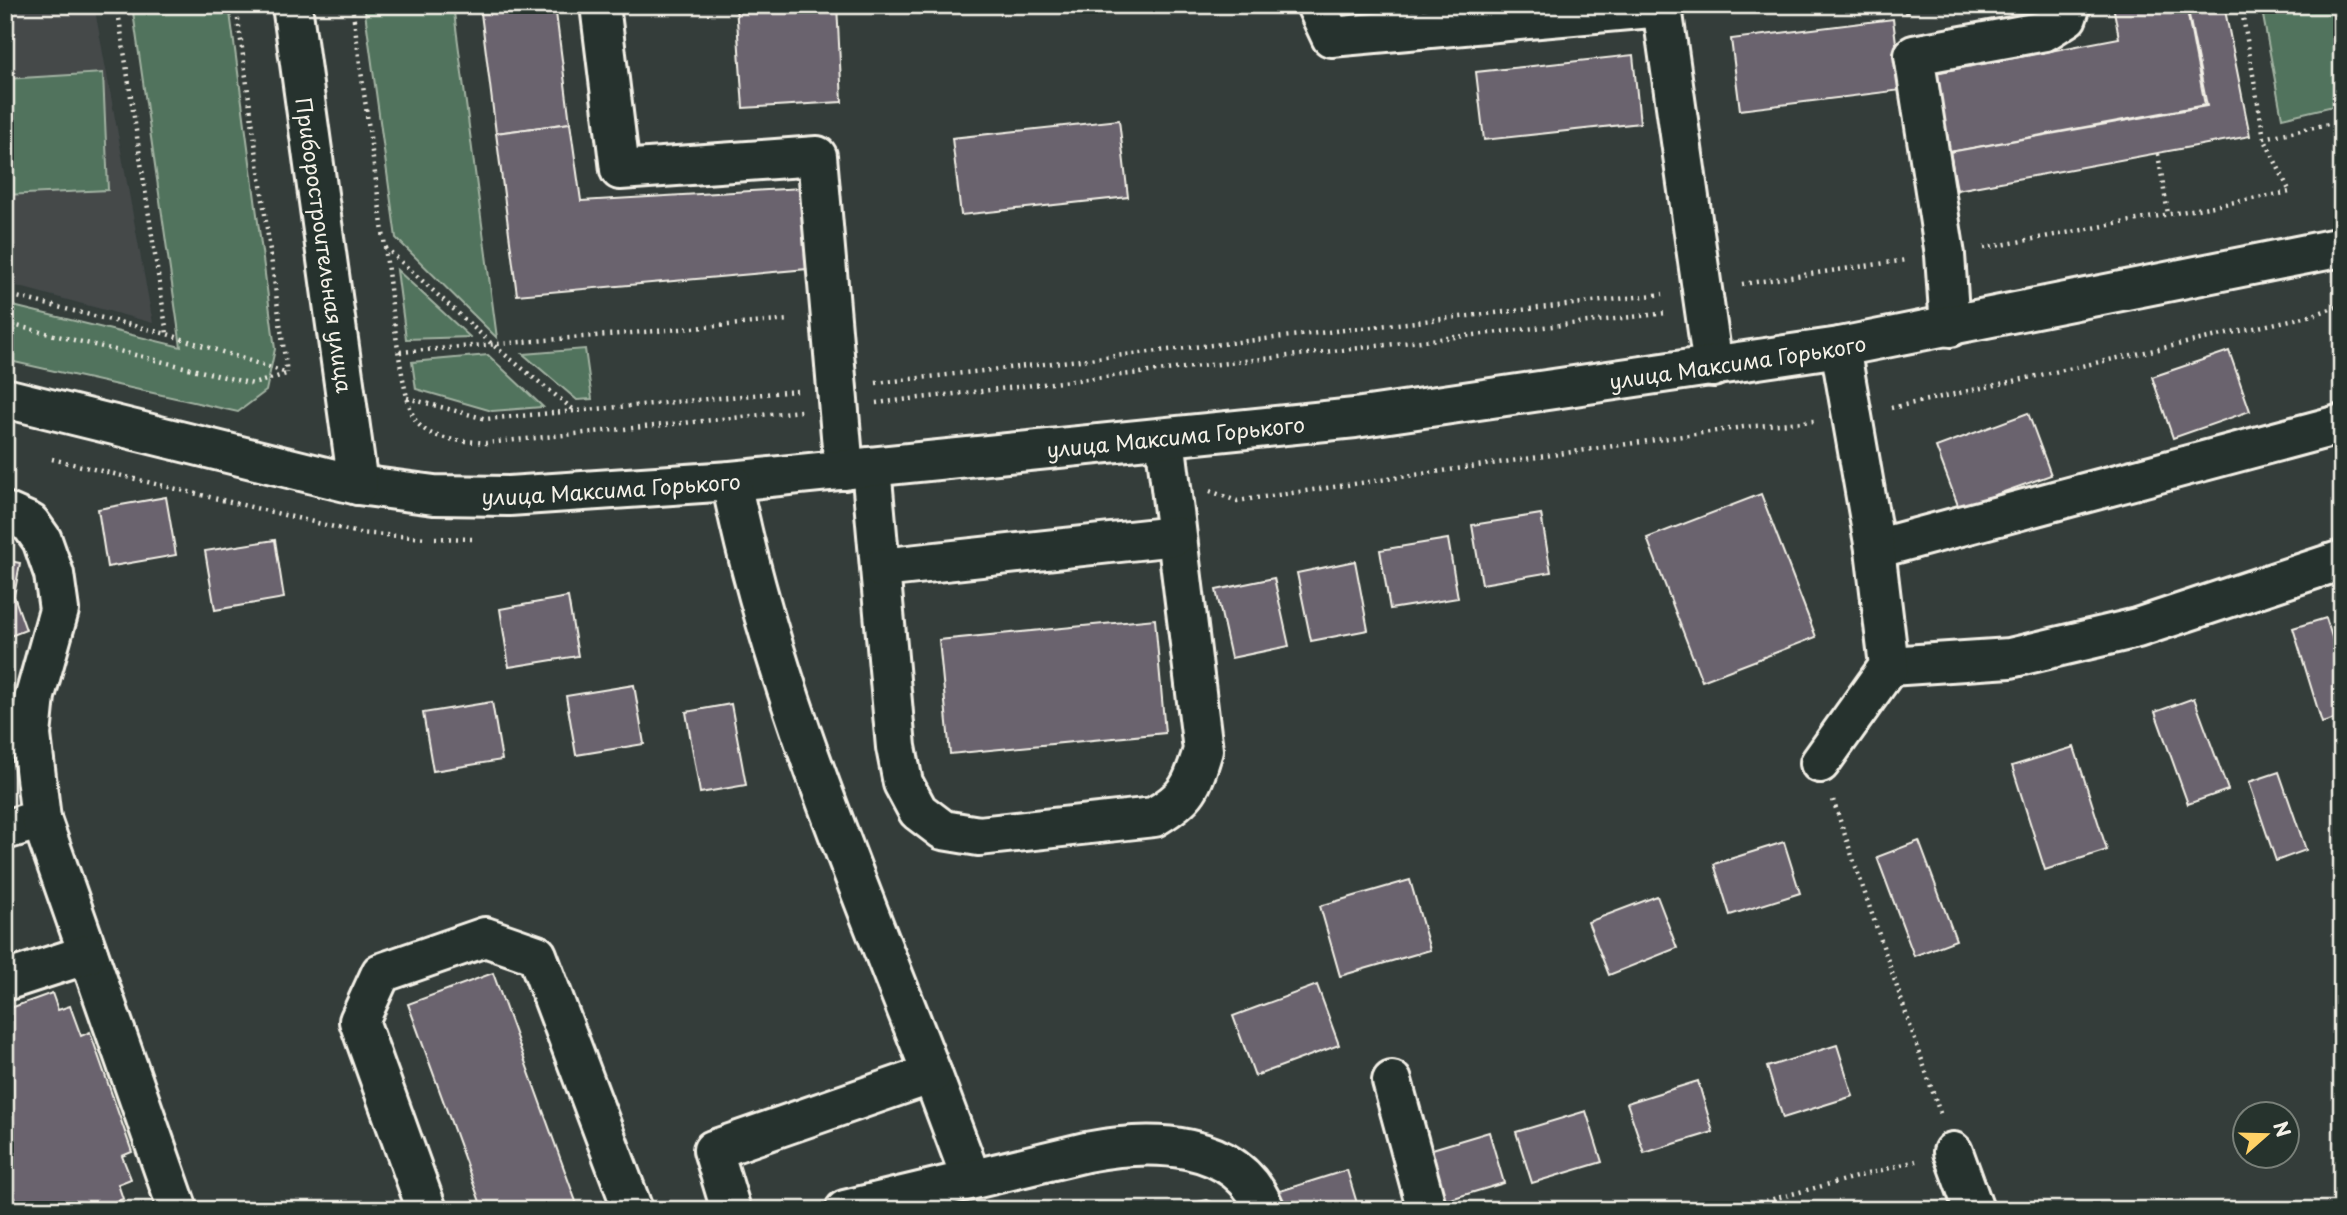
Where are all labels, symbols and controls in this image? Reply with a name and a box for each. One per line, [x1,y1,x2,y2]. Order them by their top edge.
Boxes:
street label: Приборостроительная улица [288,95,362,396]
street label: улица Максима Горького [1607,326,1869,397]
street label: улица Максима Горького [1045,407,1306,465]
street label: улица Максима Горького [481,464,742,512]
north arrow [2232,1100,2302,1170]
text: N [2267,1117,2299,1141]

